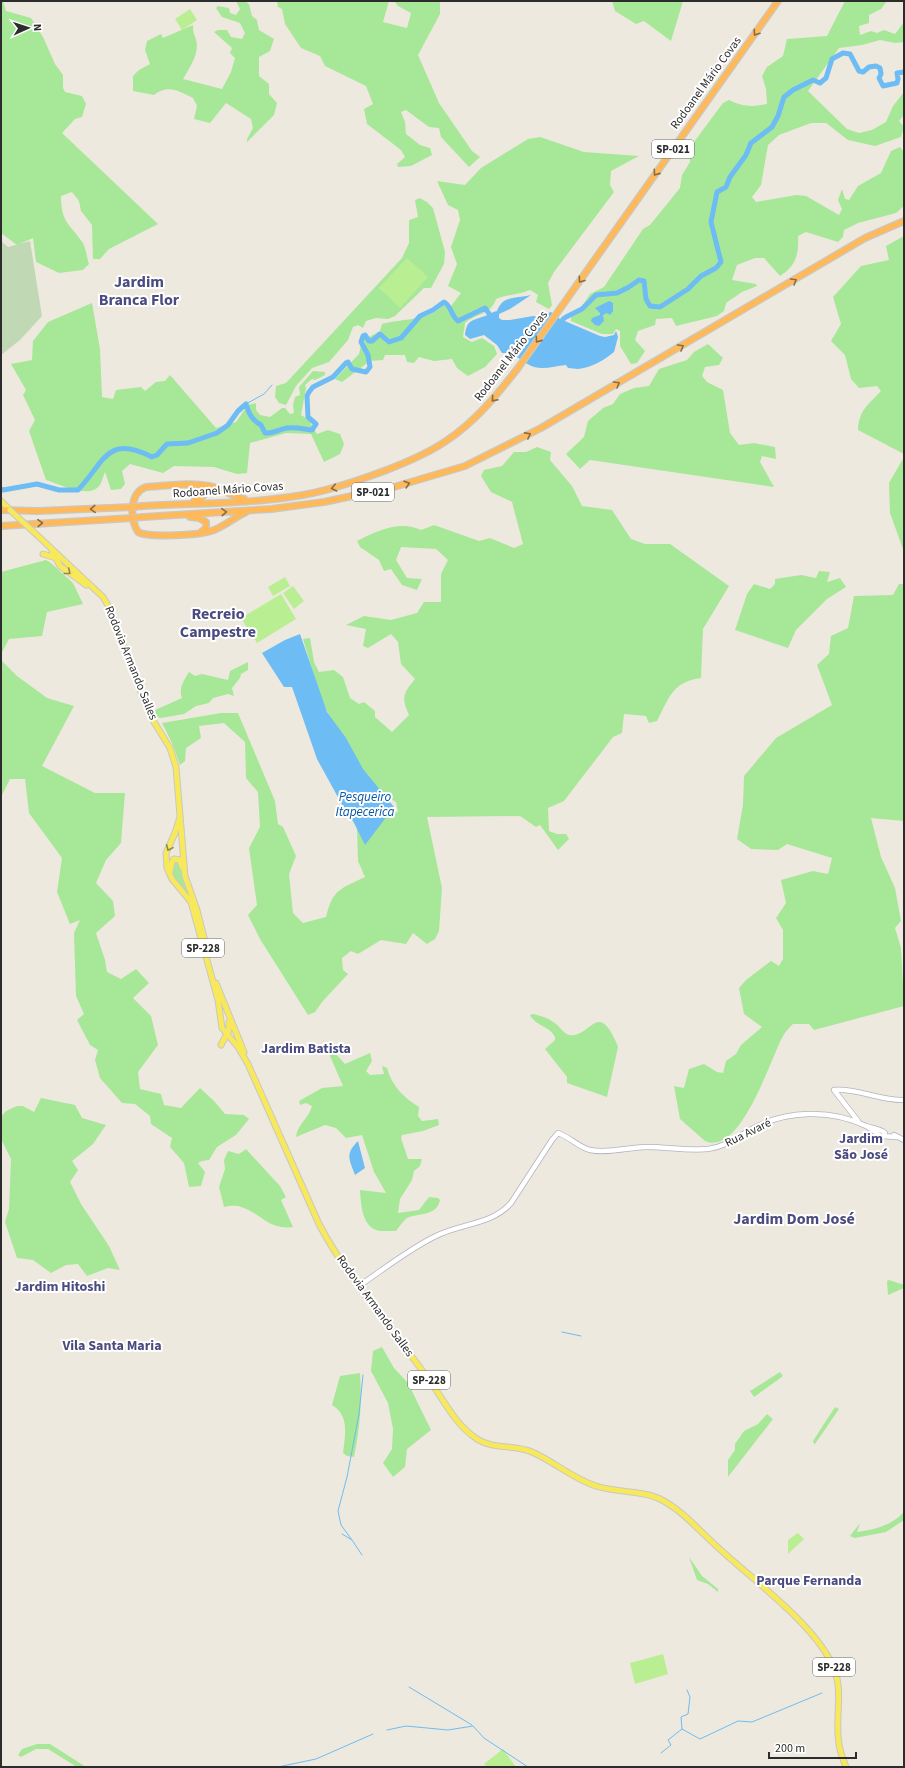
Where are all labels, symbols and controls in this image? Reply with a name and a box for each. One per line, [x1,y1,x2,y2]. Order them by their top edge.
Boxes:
north arrow [8,8,48,48]
text: N [30,23,45,32]
one-way arrow [754,29,761,36]
street label: Rodoanel Mário Covas [667,33,745,133]
road number: SP-021 [652,140,694,158]
one-way arrow [654,169,661,176]
district label: Jardim Branca Flor [99,271,180,311]
one-way arrow [578,276,586,283]
one-way arrow [790,279,797,286]
street label: Rodoanel Mário Covas [470,307,552,405]
one-way arrow [536,336,543,343]
one-way arrow [677,344,685,351]
one-way arrow [613,382,620,389]
one-way arrow [491,394,498,401]
one-way arrow [523,433,531,440]
street label: Rodoanel Mário Covas [172,478,284,502]
one-way arrow [404,480,411,488]
one-way arrow [331,483,337,491]
road number: SP-021 [352,483,394,501]
one-way arrow [90,504,96,513]
one-way arrow [221,508,227,517]
one-way arrow [37,518,43,527]
one-way arrow [63,567,71,574]
street label: Rodovia Armando Salles [100,603,162,723]
district label: Recreio Campestre [180,603,256,643]
water label: Pesqueiro Itapecerica [335,788,395,821]
one-way arrow [166,844,174,851]
road number: SP-228 [182,939,224,957]
district label: Jardim Batista [261,1039,351,1059]
street label: Rua Avaré [722,1114,774,1152]
district label: Jardim São José [834,1129,888,1165]
district label: Jardim Dom José [733,1208,855,1230]
street label: Rodovia Armando Salles [332,1252,418,1360]
district label: Jardim Hitoshi [15,1277,106,1297]
district label: Vila Santa Maria [61,1336,162,1356]
road number: SP-228 [408,1371,450,1389]
district label: Parque Fernanda [756,1571,862,1591]
road number: SP-228 [813,1658,855,1676]
scale bar [769,1734,856,1760]
text: 200 m [775,1740,805,1757]

